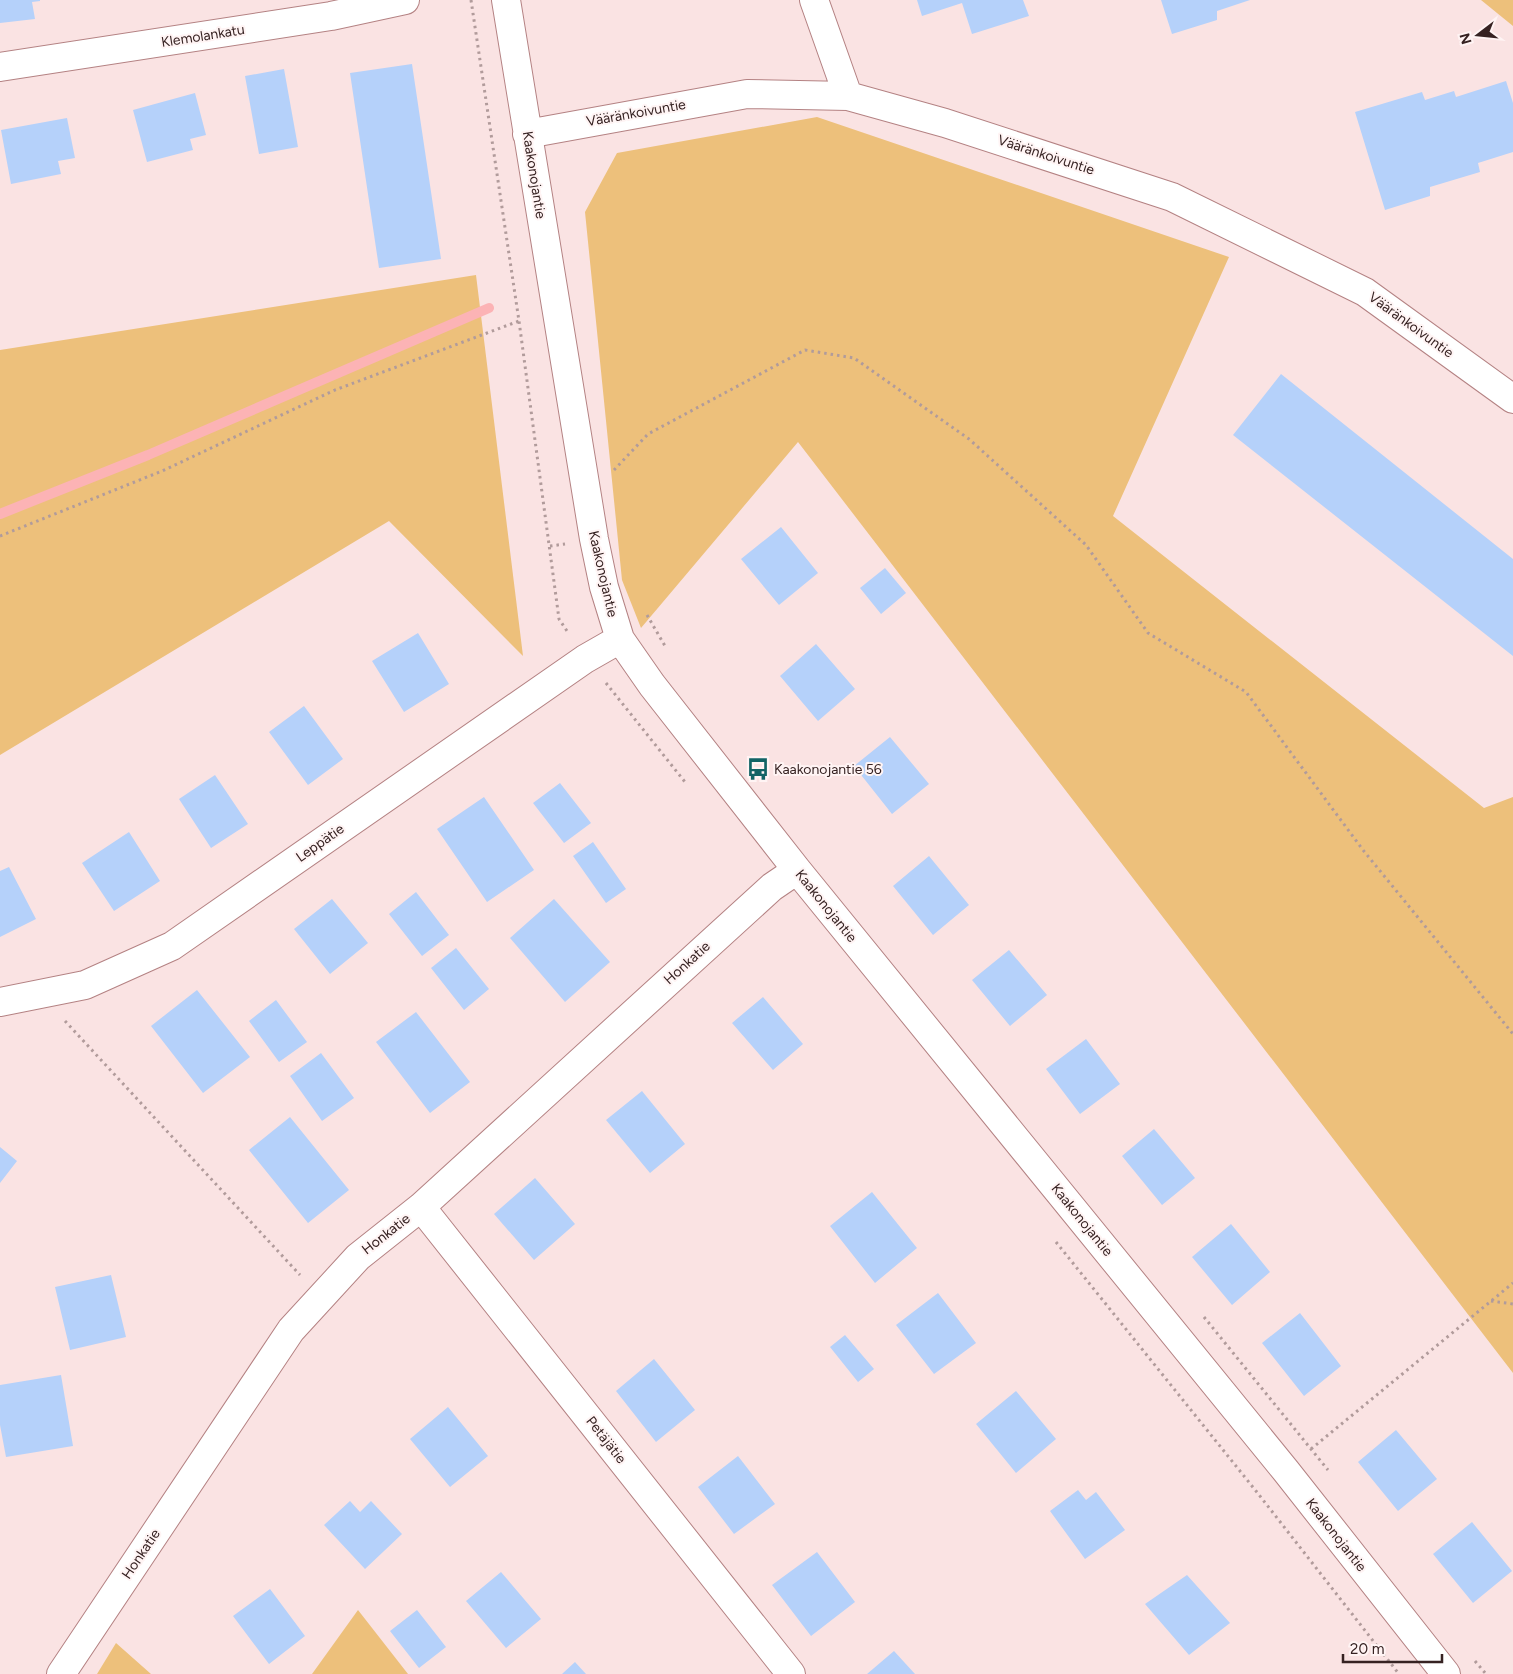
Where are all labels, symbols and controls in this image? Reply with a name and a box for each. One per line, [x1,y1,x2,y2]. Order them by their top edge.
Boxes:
north arrow [1453,10,1503,60]
street label: Klemolankatu [160,21,246,51]
text: N [1456,31,1476,46]
street label: Vääränkoivuntie [585,96,687,130]
street label: Kaakonojantie [519,130,549,220]
street label: Vääränkoivuntie [995,131,1097,179]
street label: Vääränkoivuntie [1365,289,1457,362]
street label: Kaakonojantie [585,529,621,619]
bus stop icon: Kaakonojantie 56 [745,756,771,782]
place label: Kaakonojantie 56 [774,761,882,778]
street label: Leppätie [293,820,348,866]
street label: Kaakonojantie [792,866,861,946]
street label: Honkatie [660,938,714,988]
street label: Kaakonojantie [1048,1180,1117,1260]
street label: Honkatie [359,1210,414,1258]
street label: Petäjätie [582,1413,630,1467]
street label: Kaakonojantie [1302,1495,1370,1575]
street label: Honkatie [118,1526,164,1582]
scale bar [1343,1632,1442,1664]
text: 20 m [1350,1640,1384,1658]

